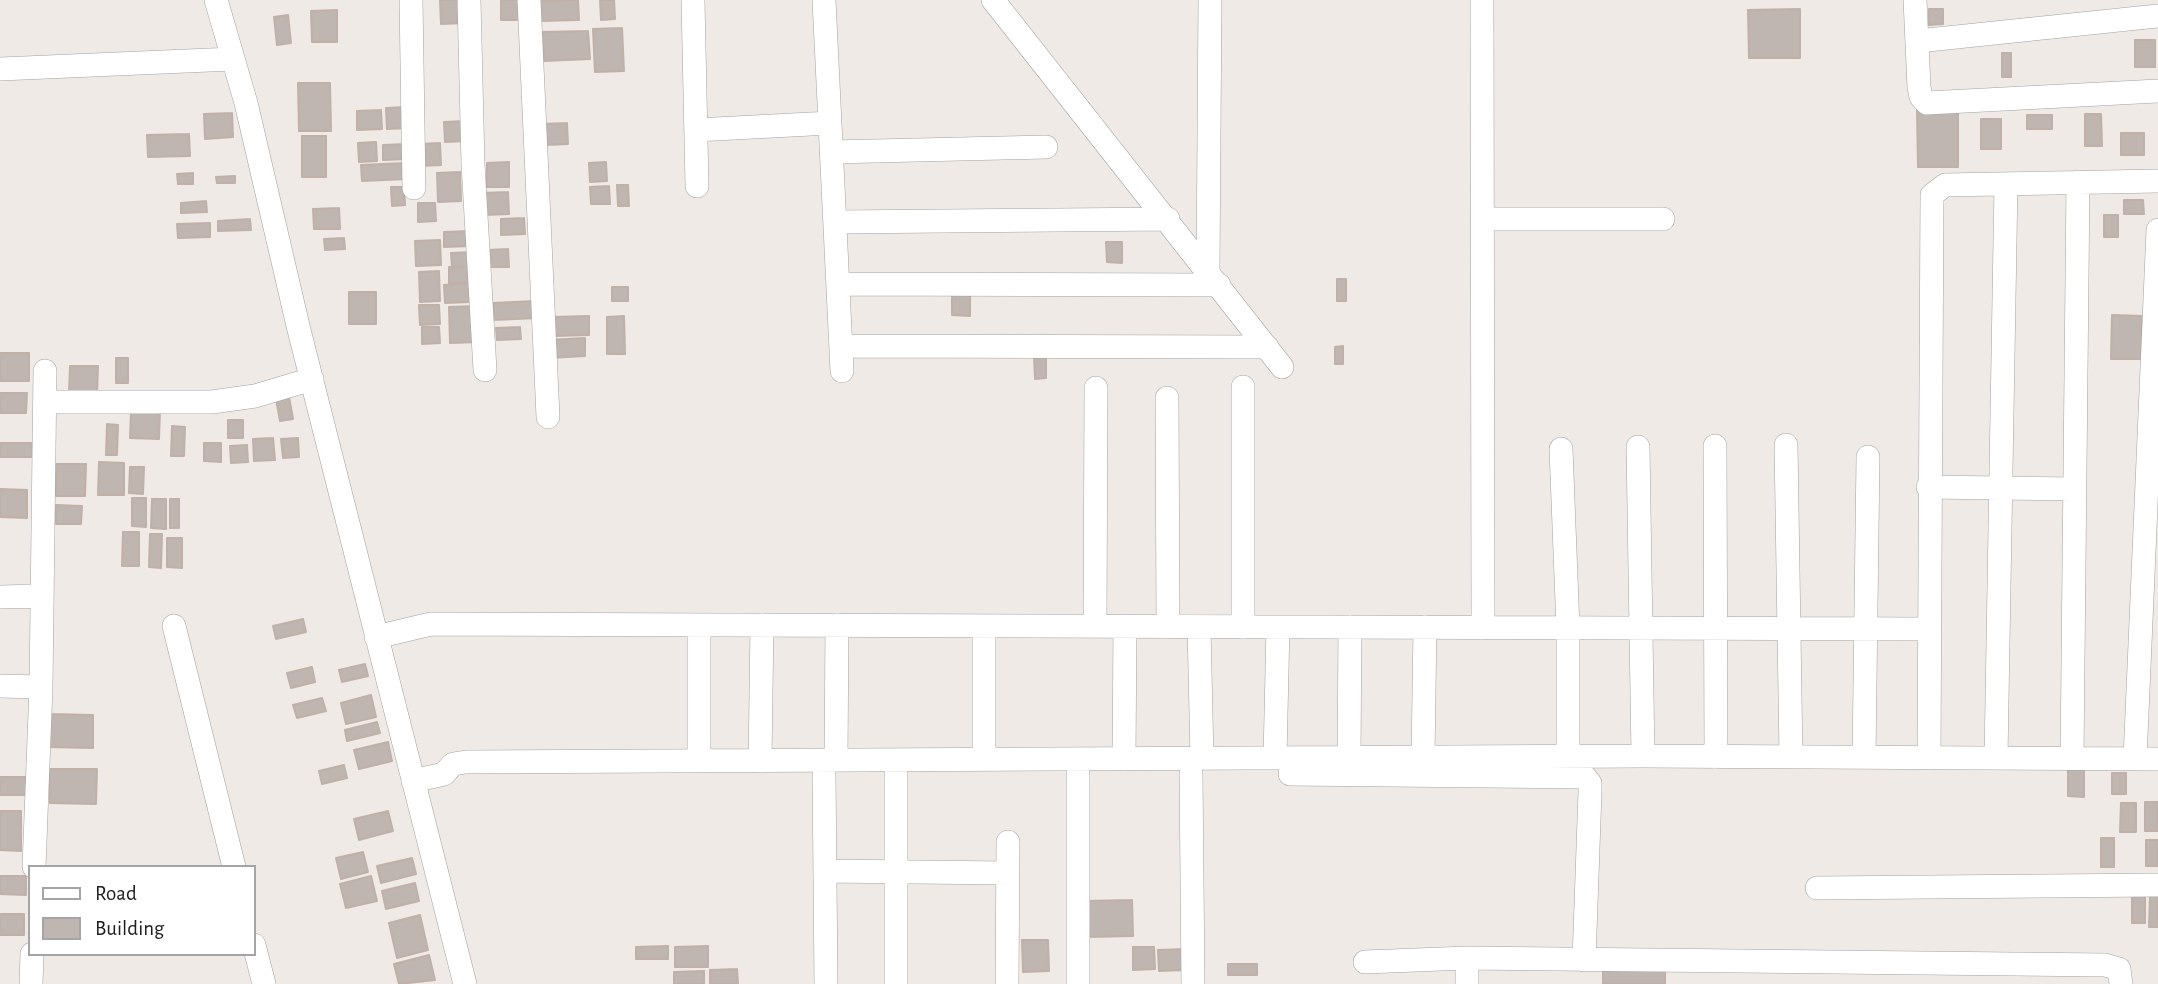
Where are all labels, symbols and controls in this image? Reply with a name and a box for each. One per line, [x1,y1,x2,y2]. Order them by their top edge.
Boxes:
legend [28,865,256,956]
text: Road [95,883,137,904]
text: Building [95,918,164,939]

